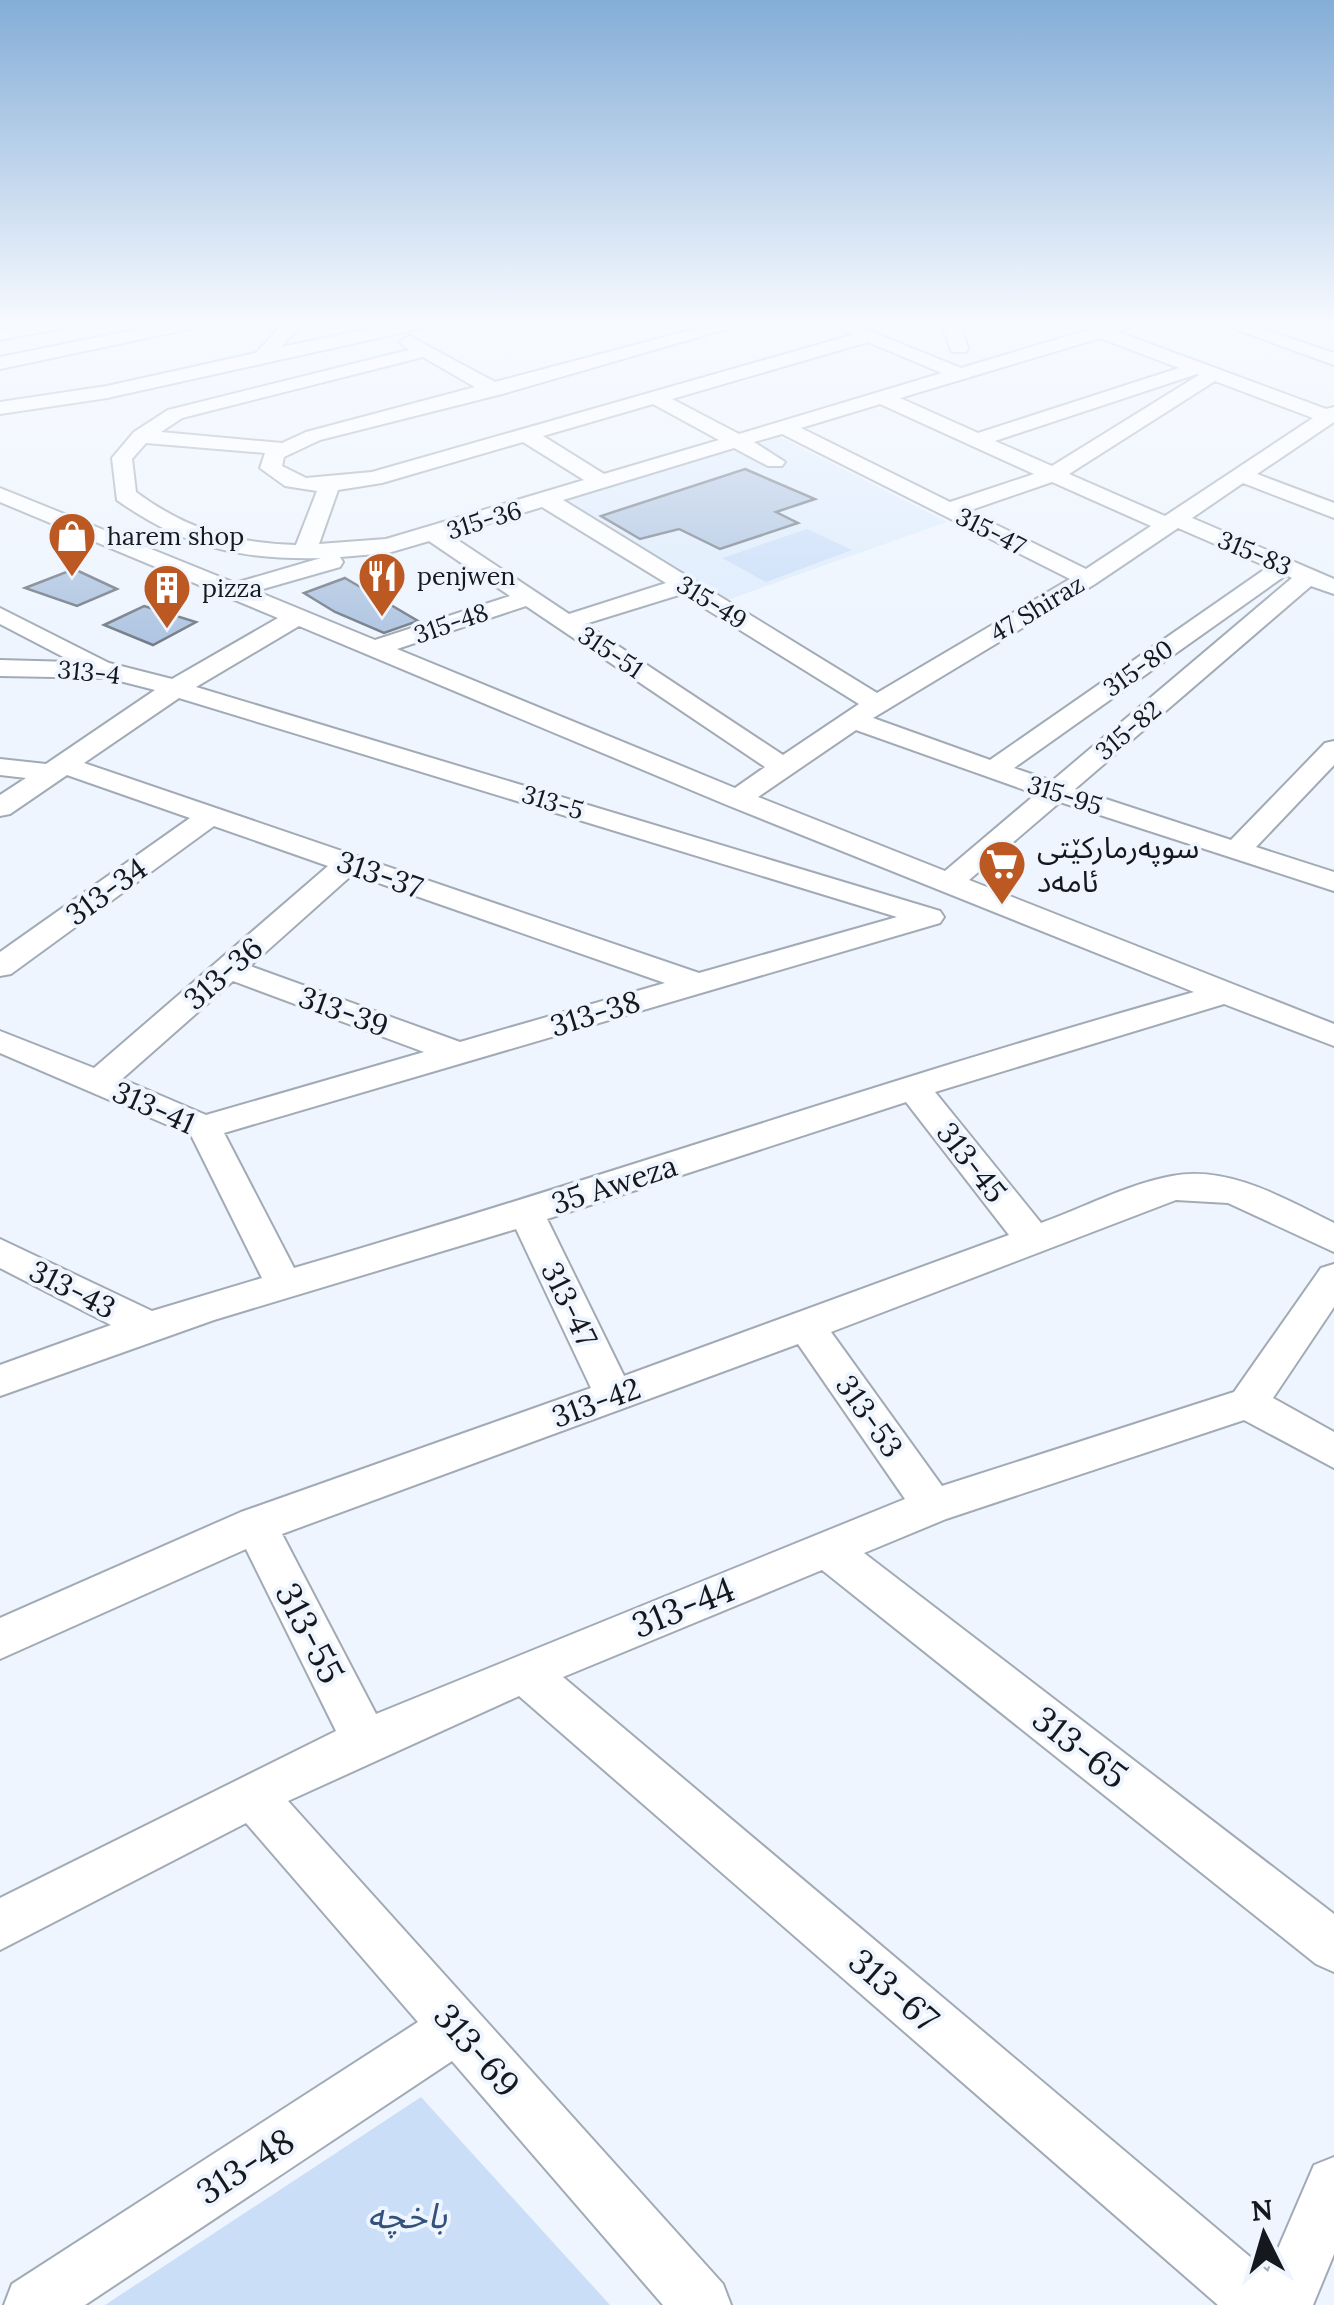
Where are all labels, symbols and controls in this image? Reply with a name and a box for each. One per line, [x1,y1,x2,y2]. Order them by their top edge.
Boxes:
street label: 315-36 [443,493,525,547]
street label: 315-47 [951,500,1032,562]
shop icon: harem shop [46,510,98,578]
place label: harem shop [107,520,244,552]
street label: 315-83 [1213,523,1297,583]
restaurant icon: penjwen [356,550,408,618]
place label: penjwen [417,560,515,592]
building icon: pizza [141,562,193,630]
street label: 47 Shiraz [984,567,1090,649]
street label: 315-49 [671,568,753,636]
place label: pizza [202,572,262,604]
street label: 315-48 [410,595,492,651]
street label: 315-51 [572,619,650,685]
street label: 315-80 [1097,632,1179,704]
street label: 313-4 [56,653,122,691]
street label: 315-82 [1088,693,1168,767]
street label: 315-95 [1023,768,1107,822]
street label: 313-5 [518,778,588,826]
place label: سوپەرمارکێتی ئامەد [1037,828,1199,900]
supermarket icon: سوپەرمارکێتی ئامەد [976,838,1028,906]
street label: 313-37 [332,842,428,906]
street label: 313-34 [58,849,154,933]
street label: 313-36 [176,928,270,1018]
street label: 313-39 [294,977,394,1045]
street label: 313-38 [546,981,644,1045]
street label: 313-41 [107,1072,201,1142]
street label: 313-45 [929,1114,1015,1210]
street label: 35 Aweza [546,1146,682,1222]
street label: 313-43 [23,1251,123,1327]
street label: 313-47 [533,1256,607,1353]
street label: 313-53 [828,1367,912,1465]
street label: 313-42 [547,1369,645,1435]
street label: 313-44 [625,1566,741,1648]
street label: 313-55 [266,1575,354,1691]
street label: 313-65 [1024,1696,1136,1798]
street label: 313-67 [840,1939,948,2041]
street label: 313-69 [424,1994,530,2106]
street label: 313-48 [188,2118,302,2214]
north arrow [1214,2185,1314,2285]
text: N [1249,2191,1274,2229]
park label: باخچە [367,2193,447,2239]

